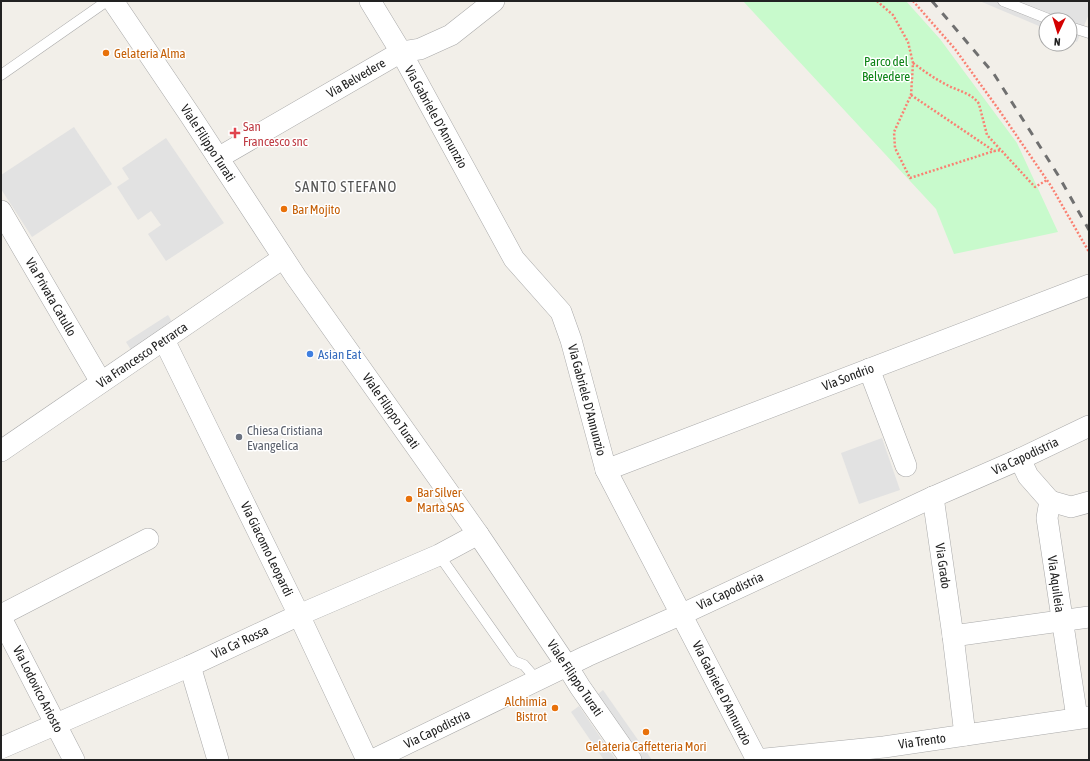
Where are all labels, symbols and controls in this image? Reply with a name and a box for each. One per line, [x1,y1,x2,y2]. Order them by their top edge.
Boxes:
north arrow [1038,12,1078,52]
text: N [1054,36,1061,48]
place label: Gelateria Alma [114,46,186,61]
marker: Gelateria Alma [101,48,111,58]
park label: Parco del Belvedere [862,54,910,84]
street label: Via Belvedere [324,55,388,101]
street label: Via Gabriele D'Annunzio [402,63,470,171]
street label: Viale Filippo Turati [177,102,239,184]
place label: San Francesco snc [243,119,308,149]
marker: San Francesco snc [230,128,240,138]
district label: SANTO STEFANO [295,178,397,195]
place label: Bar Mojito [292,202,340,217]
marker: Bar Mojito [279,204,289,214]
street label: Via Privata Catullo [23,255,79,339]
street label: Via Francesco Petrarca [94,319,190,391]
street label: Via Gabriele D'Annunzio [565,343,609,457]
place label: Asian Eat [318,347,362,362]
marker: Asian Eat [305,349,315,359]
street label: Via Sondrio [820,360,876,394]
street label: Viale Filippo Turati [359,370,423,452]
place label: Chiesa Cristiana Evangelica [247,423,323,453]
marker: Chiesa Cristiana Evangelica [234,432,244,442]
street label: Via Capodistria [989,434,1061,478]
place label: Bar Silver Marta SAS [417,485,465,515]
marker: Bar Silver Marta SAS [404,494,414,504]
street label: Via Giacomo Leopardi [238,499,296,599]
street label: Via Grado [932,542,954,590]
street label: Via Aquileia [1045,555,1067,613]
street label: Via Capodistria [694,569,766,613]
street label: Via Ca' Rossa [209,622,271,662]
street label: Viale Filippo Turati [544,637,606,719]
street label: Via Gabriele D'Annunzio [689,638,755,748]
street label: Via Lodovico Ariosto [10,643,66,735]
place label: Alchimia Bistrot [505,694,547,724]
marker: Alchimia Bistrot [550,703,560,713]
street label: Via Capodistria [401,707,473,751]
marker: Gelateria Caffetteria Mori [641,727,651,737]
street label: Via Trento [897,730,947,752]
place label: Gelateria Caffetteria Mori [586,739,706,754]

